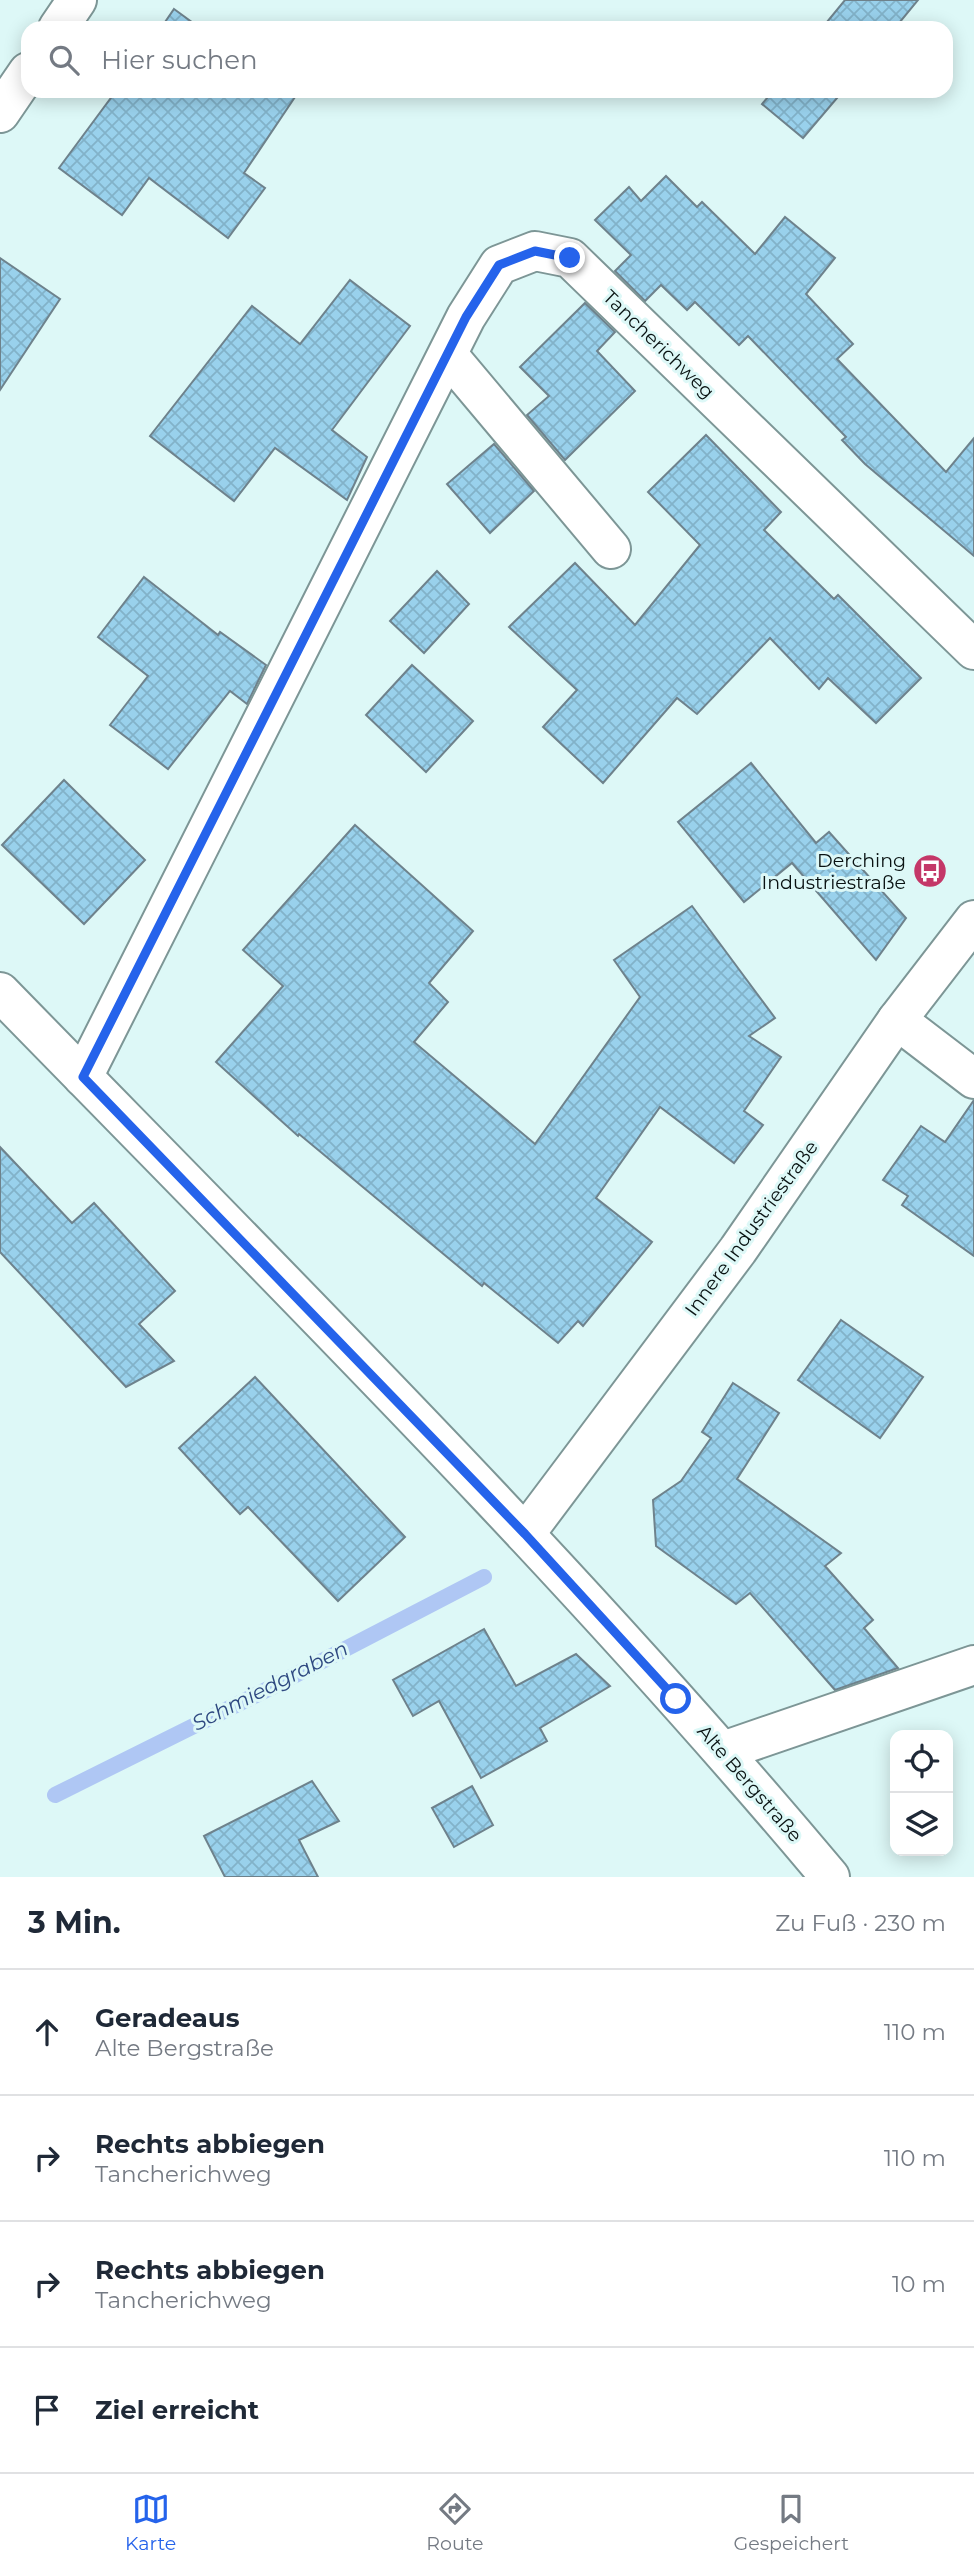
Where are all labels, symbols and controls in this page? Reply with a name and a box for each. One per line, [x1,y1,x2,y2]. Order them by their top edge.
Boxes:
search box [21,21,953,98]
icon: search [45,41,83,79]
text: Hier suchen [101,44,258,76]
route end [554,242,585,273]
street label: Tancherichweg [598,285,719,403]
place label: Derching Industriestraße [762,849,906,894]
bus stop icon: Derching Industriestraße [911,852,949,890]
street label: Innere Industriestraße [680,1136,823,1320]
water label: Schmiedgraben [188,1635,352,1736]
route start [660,1683,691,1714]
street label: Alte Bergstraße [692,1720,807,1847]
map controls [890,1730,953,1856]
button: locate [890,1730,953,1793]
button: layers [890,1793,953,1856]
text: 3 Min. [28,1904,121,1941]
text: Zu Fuß · 230 m [775,1909,946,1937]
text: Geradeaus [95,2002,240,2034]
icon: ahead [28,2013,66,2051]
text: 110 m [884,2018,946,2046]
text: Alte Bergstraße [95,2034,274,2062]
text: Rechts abbiegen [95,2128,325,2160]
icon: right [28,2139,66,2177]
text: 110 m [884,2144,946,2172]
text: Tancherichweg [95,2160,272,2188]
text: Rechts abbiegen [95,2254,325,2286]
icon: right [28,2265,66,2303]
text: 10 m [892,2270,946,2298]
text: Tancherichweg [95,2286,272,2314]
icon: arrive [28,2391,66,2429]
text: Ziel erreicht [95,2394,259,2426]
tab: Karte [125,2490,176,2555]
tab: Route [426,2490,484,2555]
tab: Gespeichert [734,2490,849,2555]

